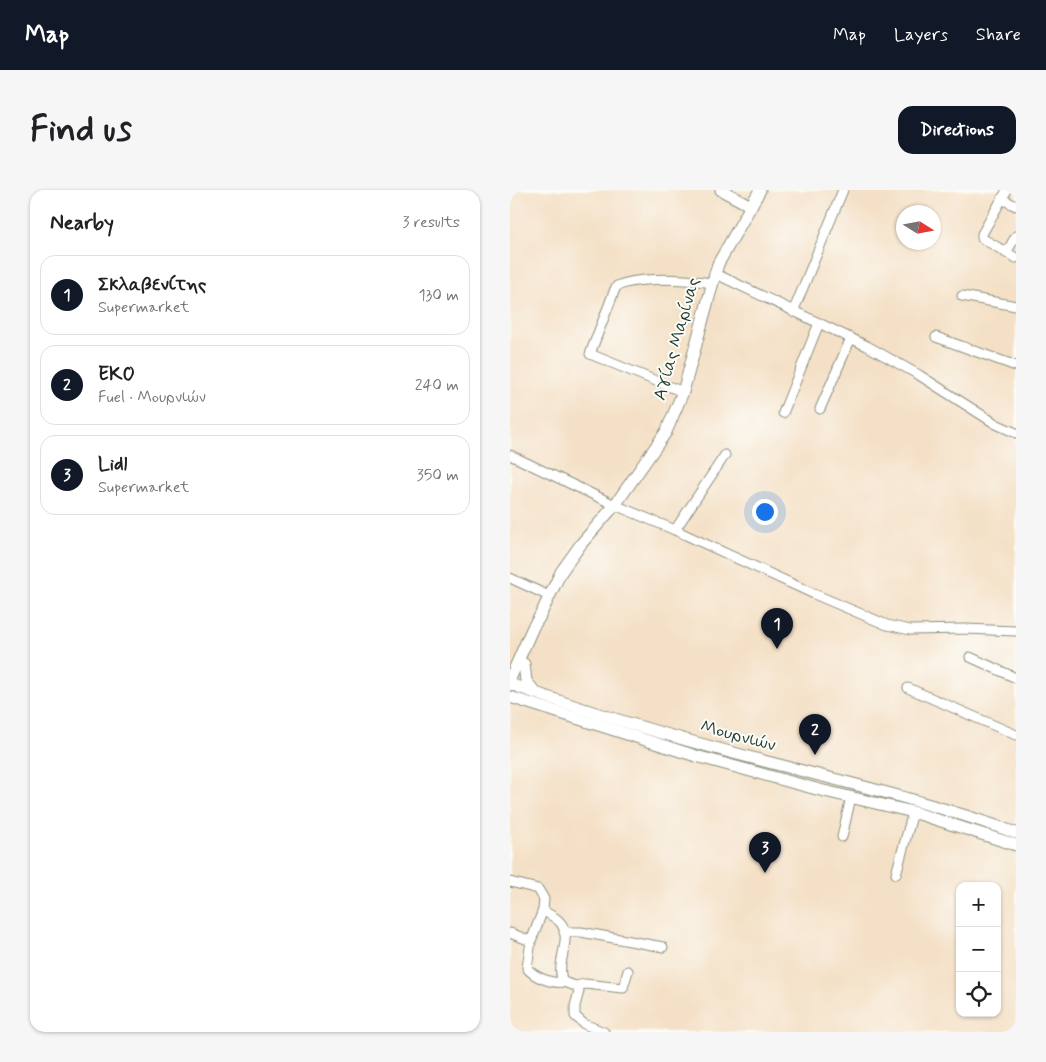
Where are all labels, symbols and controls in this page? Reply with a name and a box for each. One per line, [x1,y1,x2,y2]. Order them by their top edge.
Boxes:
text: Map [25,20,69,51]
text: Map [833,23,866,47]
text: Layers [894,23,948,47]
text: Share [976,23,1021,47]
button: Directions [898,106,1016,154]
text: Find us [30,107,132,153]
north arrow [896,205,941,250]
text: Nearby [50,209,114,237]
text: 3 results [402,212,460,233]
text: Σκλαβενίτης [98,272,206,297]
street label: Αγίας Μαρίνας [648,275,706,403]
text: 1 [63,285,71,306]
text: 130 m [418,285,459,306]
text: Supermarket [98,297,189,318]
text: EKO [98,362,135,387]
text: 2 [63,375,71,396]
text: 240 m [415,375,459,396]
text: Fuel · Μουρνιών [98,387,206,408]
text: Lidl [98,452,127,477]
text: 3 [63,465,71,486]
text: 350 m [417,465,459,486]
text: Supermarket [98,477,189,498]
your location [752,499,778,525]
pin: 1 [761,608,793,649]
street label: Μουρνιών [698,714,778,758]
pin: 2 [799,714,831,755]
pin: 3 [749,832,781,873]
map controls [956,882,1001,1017]
button: + [956,882,1001,927]
button: − [956,927,1001,972]
button: locate [956,972,1001,1017]

